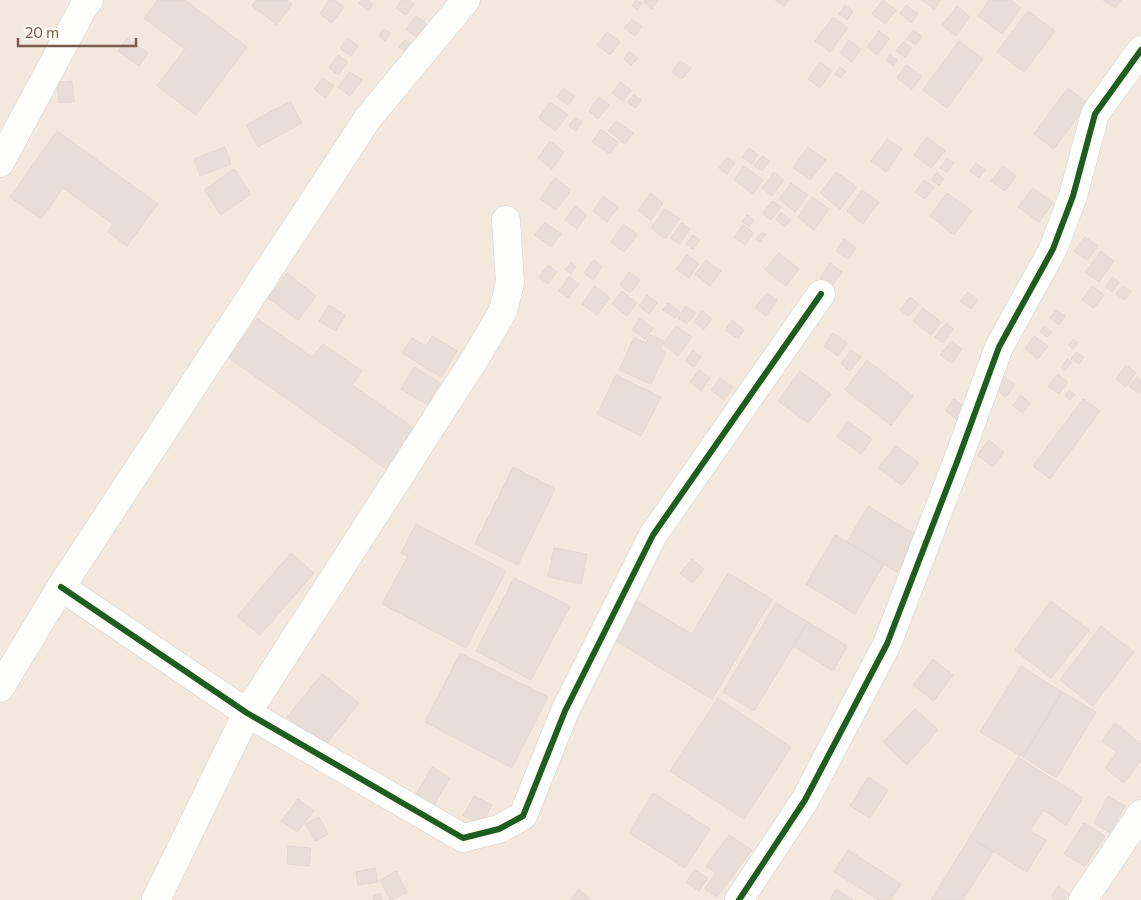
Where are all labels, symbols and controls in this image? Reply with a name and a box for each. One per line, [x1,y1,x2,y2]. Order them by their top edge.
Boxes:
scale bar [18,15,135,47]
text: 20 m [25,23,59,41]

